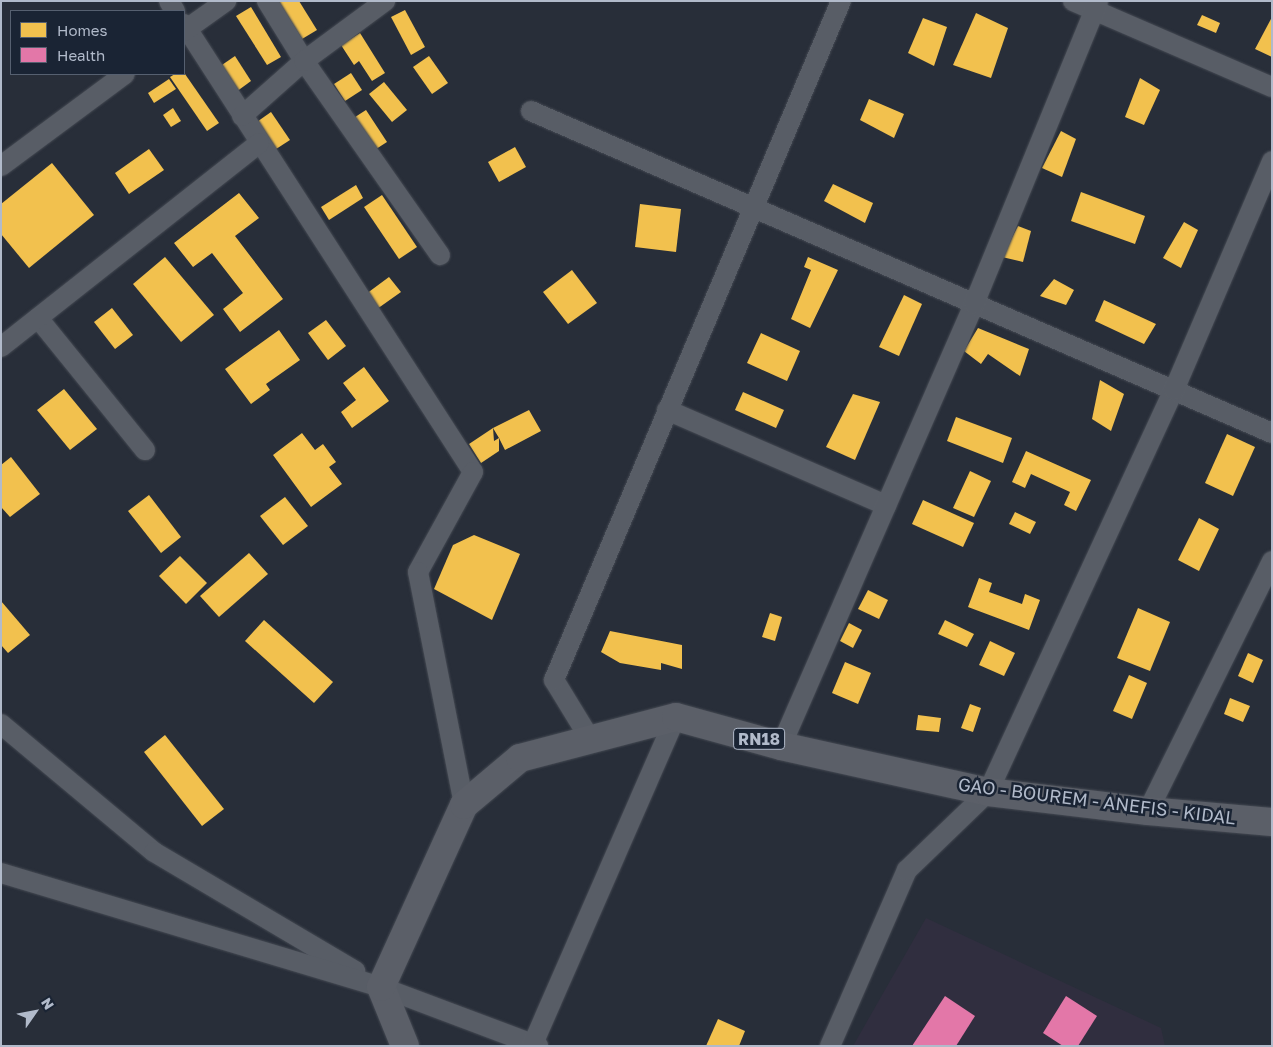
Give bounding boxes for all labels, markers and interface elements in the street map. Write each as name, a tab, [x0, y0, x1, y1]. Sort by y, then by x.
legend	[10, 10, 185, 75]
text: Homes	[57, 21, 107, 39]
text: Health	[57, 46, 105, 64]
road number: RN18	[733, 726, 785, 752]
street label: GAO - BOUREM - ANEFIS - KIDAL	[957, 773, 1237, 829]
north arrow	[10, 987, 60, 1037]
text: N	[38, 994, 58, 1013]

